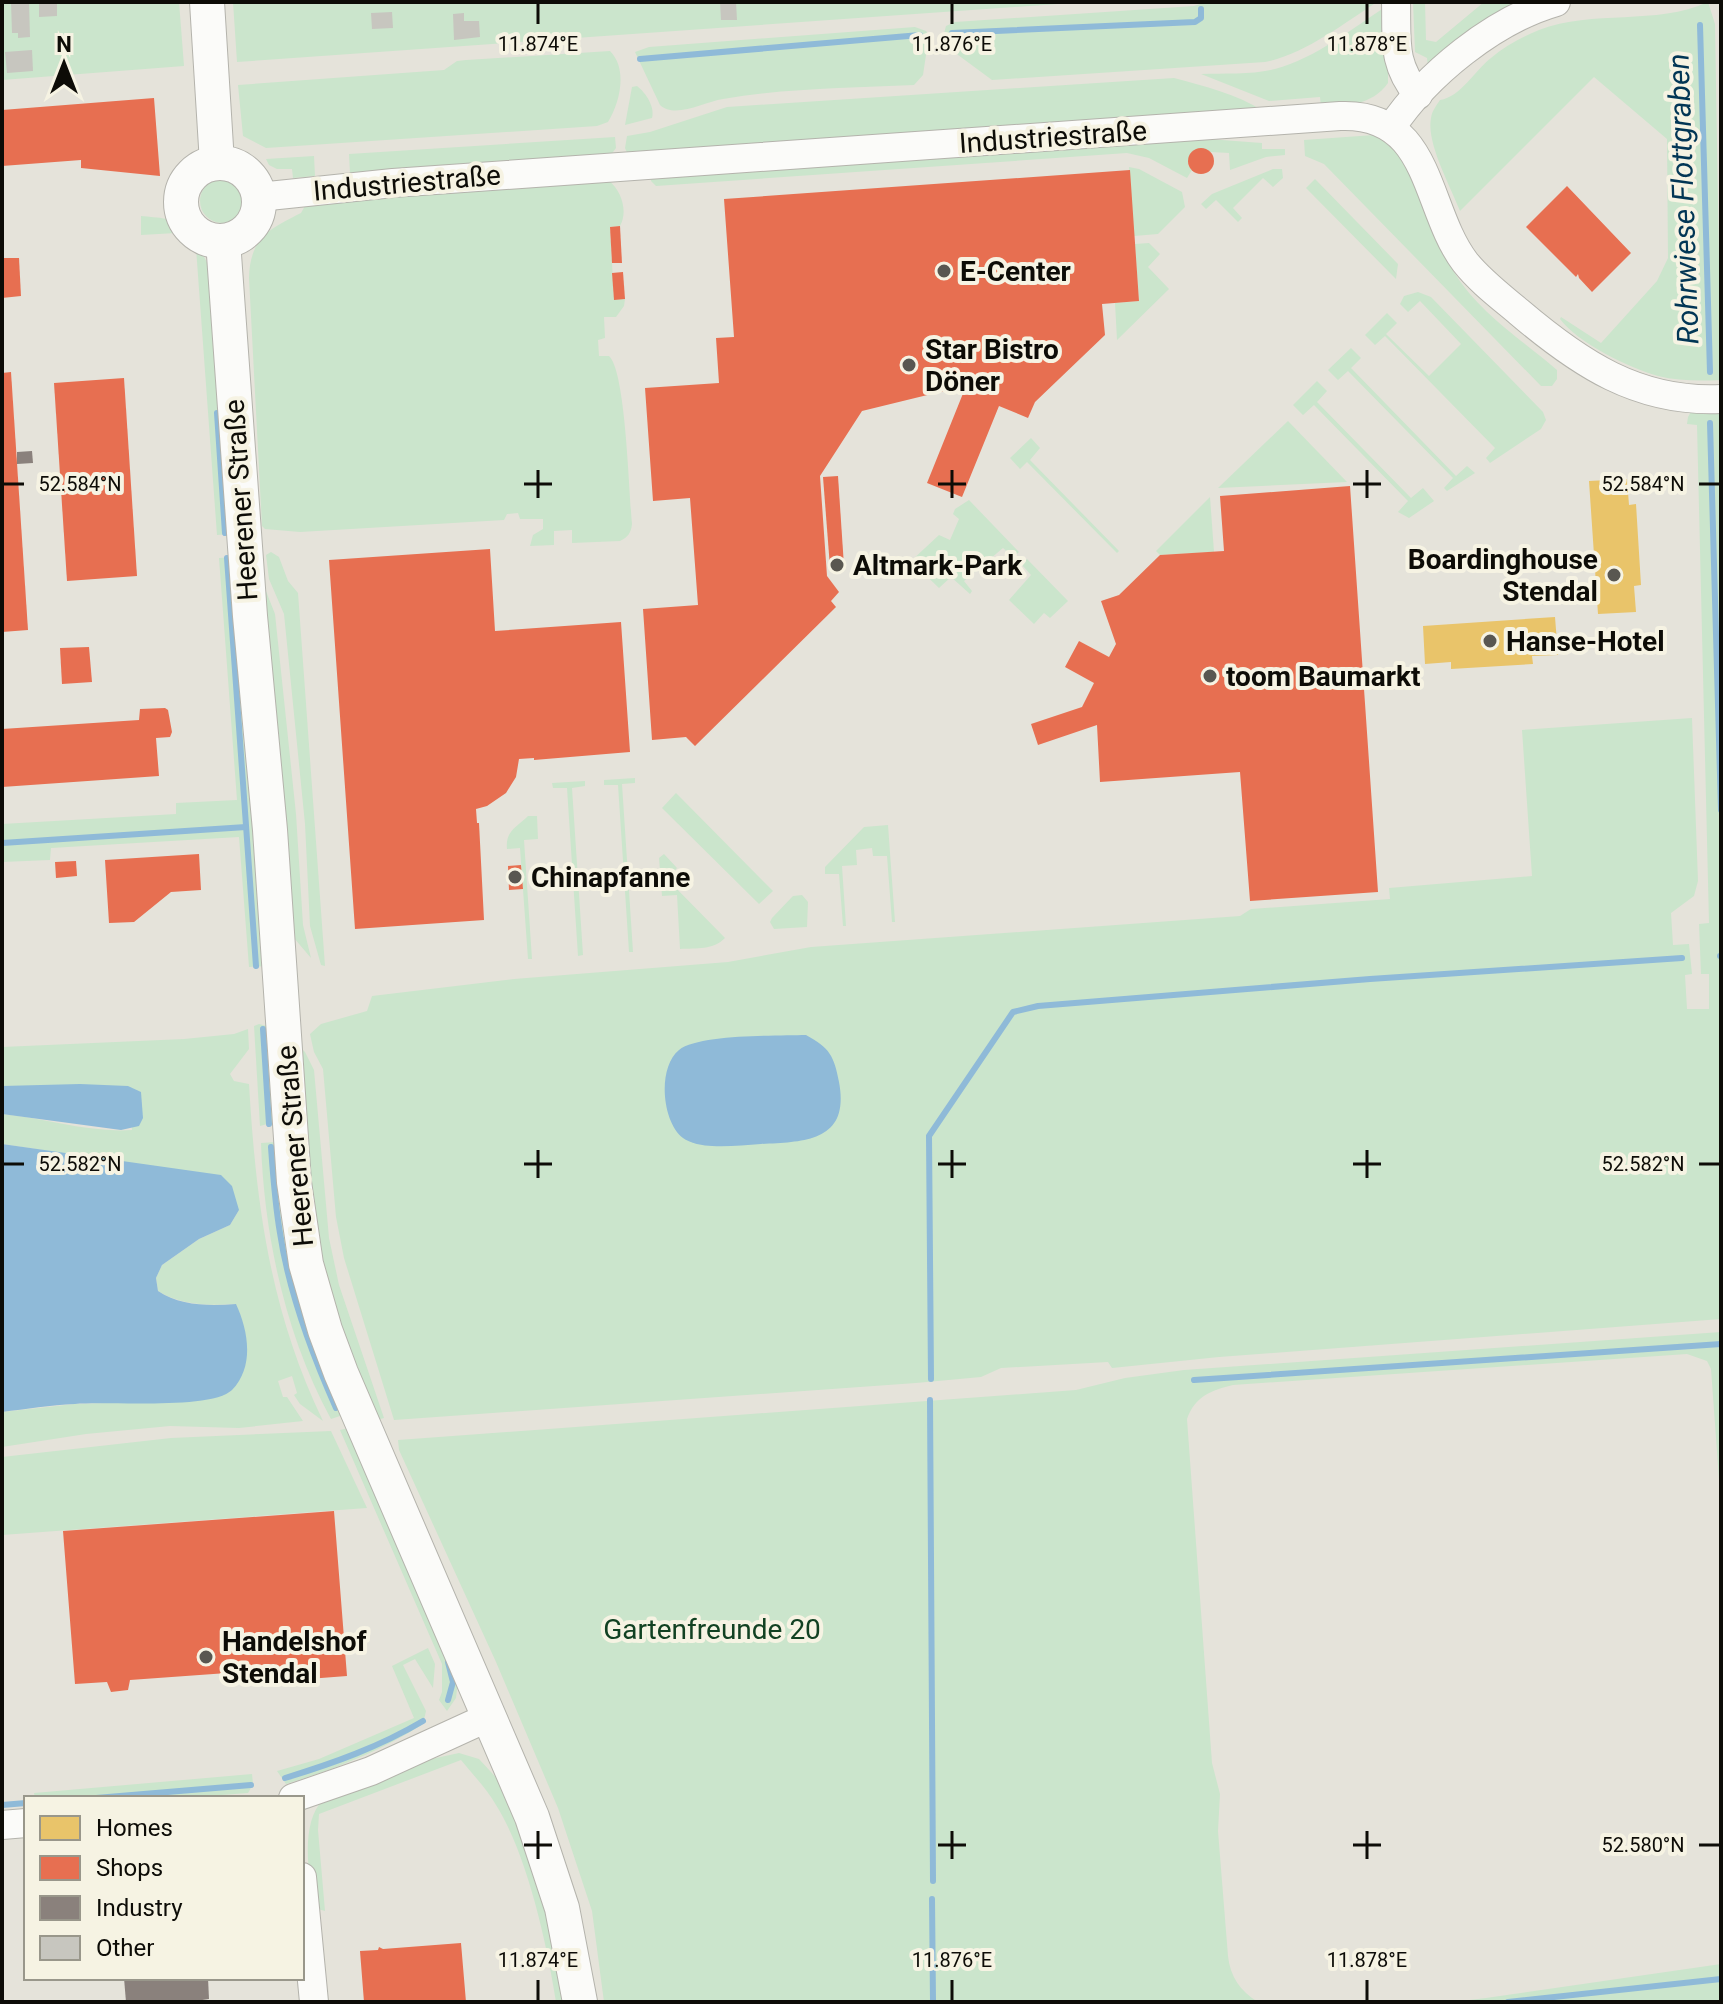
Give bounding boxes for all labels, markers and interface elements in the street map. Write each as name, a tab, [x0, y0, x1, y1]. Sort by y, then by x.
north arrow	[24, 24, 104, 104]
text: N	[56, 32, 72, 57]
text: 11.874°E	[498, 32, 578, 56]
text: 11.876°E	[912, 32, 992, 56]
text: 11.878°E	[1327, 32, 1407, 56]
water label: Rohrwiese Flottgraben	[1660, 53, 1706, 345]
street label: Industriestraße	[958, 114, 1148, 160]
street label: Industriestraße	[312, 158, 502, 208]
place label: E-Center	[960, 255, 1071, 288]
marker: E-Center	[935, 262, 953, 280]
place label: Star Bistro Döner	[925, 333, 1059, 398]
marker: Star Bistro Döner	[900, 356, 918, 374]
street label: Heerener Straße	[217, 398, 265, 602]
text: 52.584°N	[38, 472, 122, 496]
text: 52.584°N	[1601, 472, 1685, 496]
place label: Boardinghouse Stendal	[1408, 543, 1598, 608]
place label: Altmark-Park	[853, 549, 1023, 582]
marker: Altmark-Park	[828, 556, 846, 574]
marker: Boardinghouse Stendal	[1605, 566, 1623, 584]
place label: Hanse-Hotel	[1506, 625, 1665, 658]
marker: Hanse-Hotel	[1481, 632, 1499, 650]
place label: toom Baumarkt	[1226, 660, 1420, 693]
marker: toom Baumarkt	[1201, 667, 1219, 685]
place label: Chinapfanne	[531, 861, 690, 894]
marker: Chinapfanne	[506, 868, 524, 886]
street label: Heerener Straße	[270, 1044, 320, 1248]
text: 52.582°N	[38, 1152, 122, 1176]
text: 52.582°N	[1601, 1152, 1685, 1176]
park label: Gartenfreunde 20	[603, 1613, 821, 1646]
place label: Handelshof Stendal	[222, 1625, 368, 1690]
marker: Handelshof Stendal	[197, 1648, 215, 1666]
legend	[24, 1796, 304, 1980]
text: Homes	[96, 1814, 173, 1842]
text: 52.580°N	[1601, 1833, 1685, 1857]
text: Shops	[96, 1854, 163, 1882]
text: Industry	[96, 1894, 183, 1922]
text: Other	[96, 1934, 154, 1962]
text: 11.874°E	[498, 1948, 578, 1972]
text: 11.876°E	[912, 1948, 992, 1972]
text: 11.878°E	[1327, 1948, 1407, 1972]

